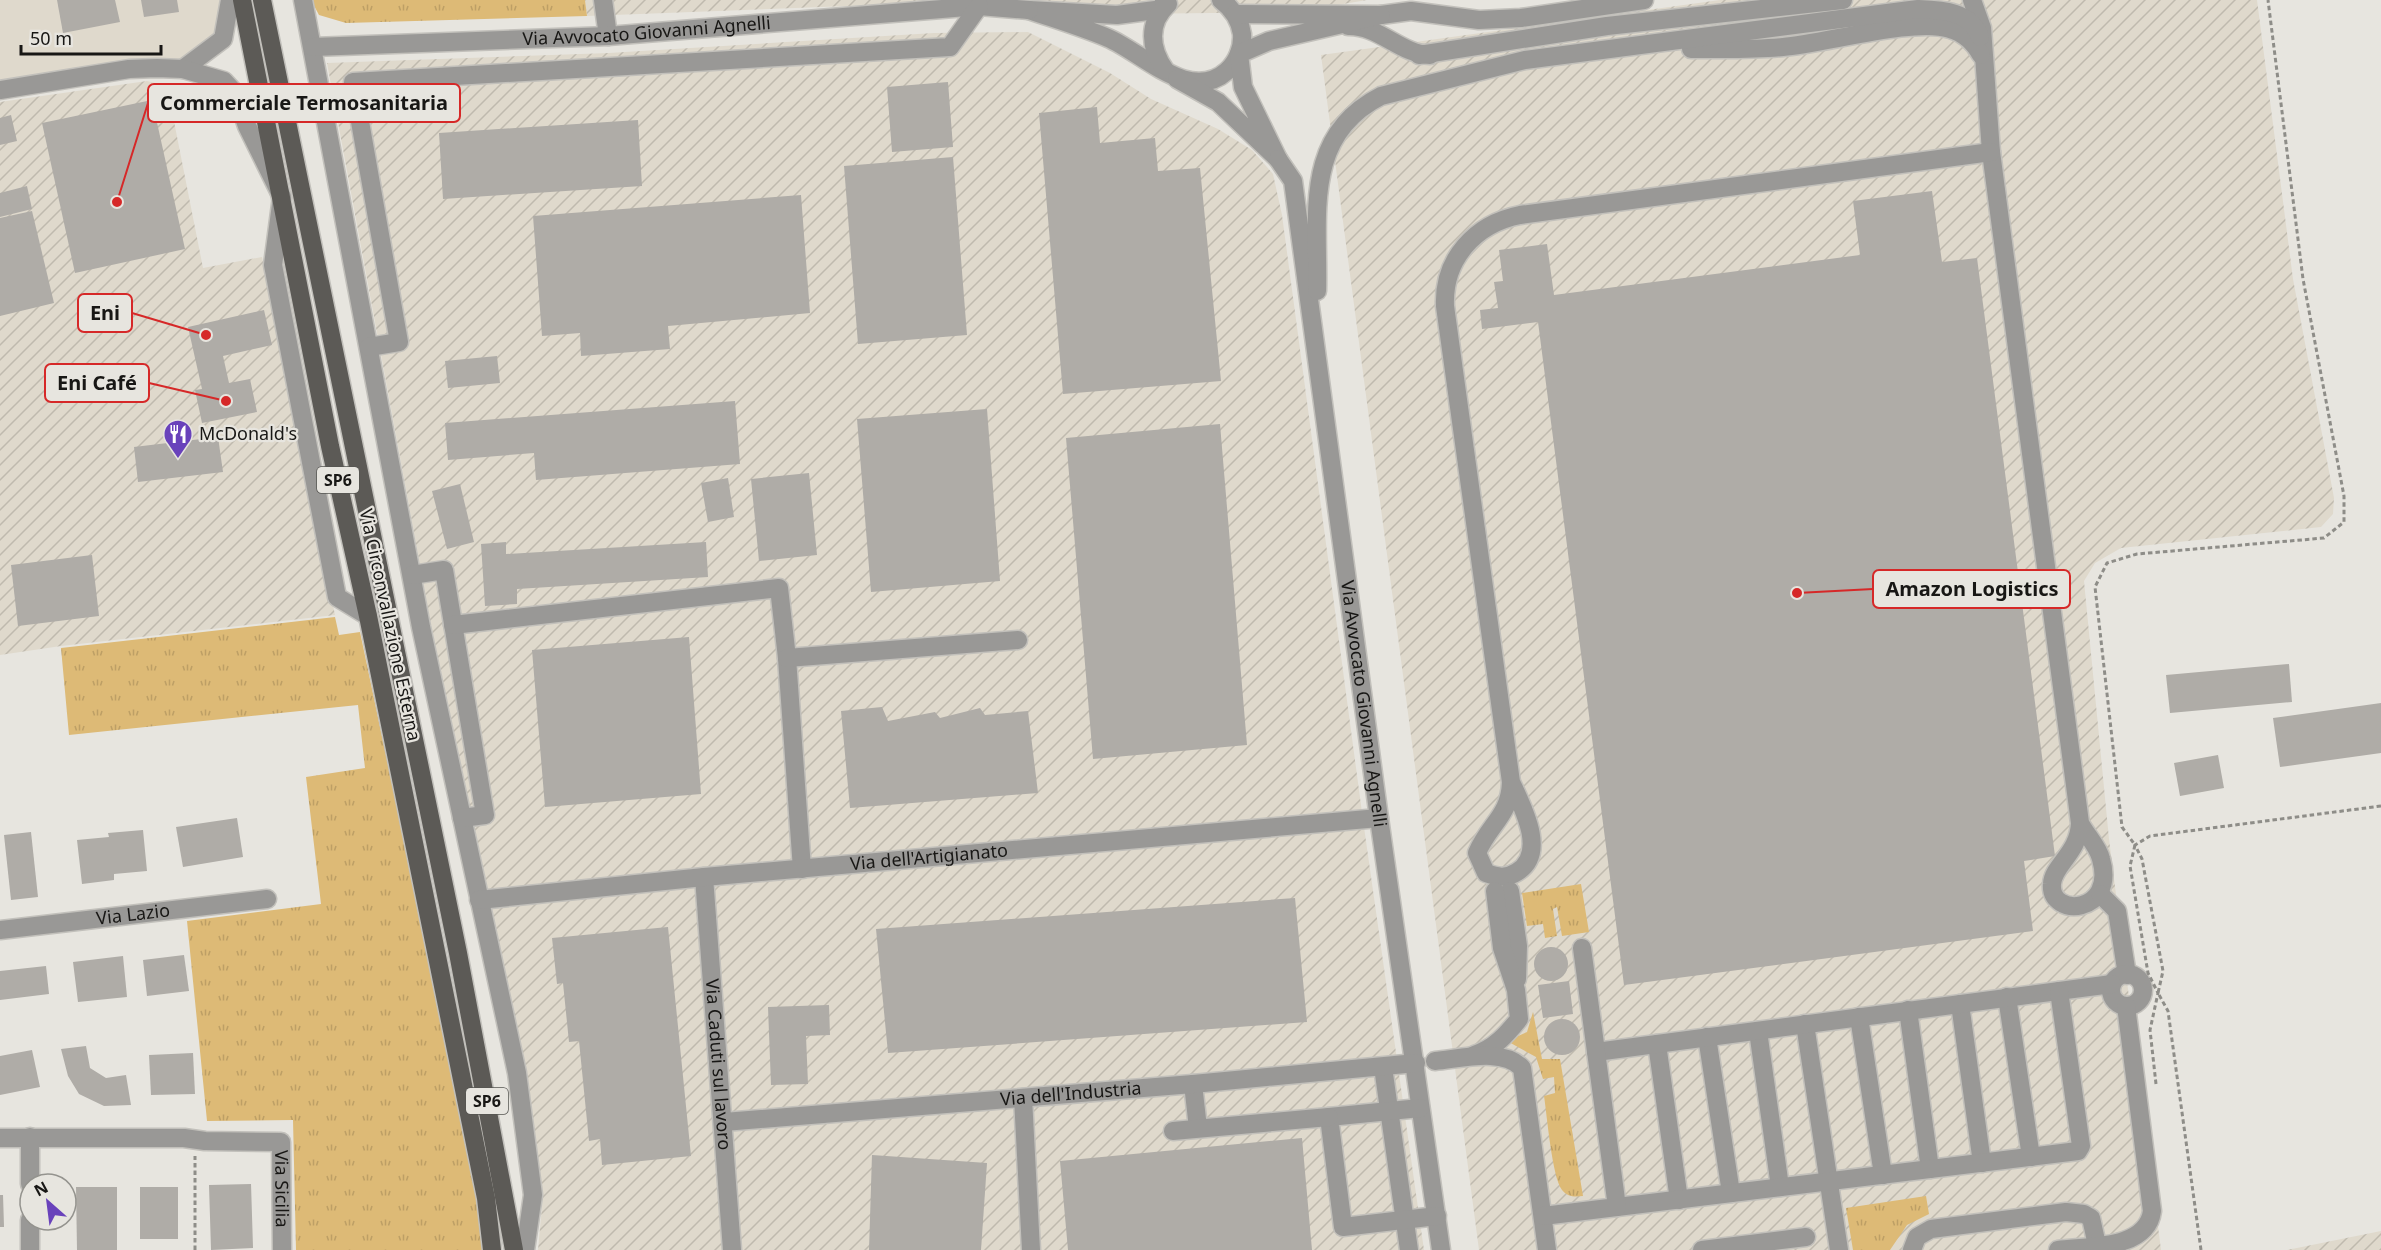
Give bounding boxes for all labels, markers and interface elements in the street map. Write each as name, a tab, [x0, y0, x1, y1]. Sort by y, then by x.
street label: Via Avvocato Giovanni Agnelli	[522, 10, 772, 50]
scale bar	[21, 18, 160, 56]
text: 50 m	[30, 26, 72, 50]
callout: Commerciale Termosanitaria	[148, 84, 460, 122]
text: Commerciale Termosanitaria	[160, 89, 448, 116]
callout: Eni	[78, 294, 132, 332]
text: Eni	[90, 299, 120, 326]
callout: Eni Café	[45, 364, 149, 402]
text: Eni Café	[57, 369, 137, 396]
restaurant icon: McDonald's	[162, 418, 194, 460]
place label: McDonald's	[199, 421, 297, 445]
road number: SP6	[317, 467, 359, 493]
street label: Via Circonvallazione Esterna	[355, 507, 427, 743]
callout: Amazon Logistics	[1873, 570, 2070, 608]
text: Amazon Logistics	[1885, 575, 2059, 602]
street label: Via Avvocato Giovanni Agnelli	[1336, 579, 1393, 828]
street label: Via dell'Artigianato	[849, 837, 1009, 875]
street label: Via Lazio	[95, 897, 171, 930]
street label: Via Caduti sul lavoro	[701, 978, 737, 1151]
street label: Via dell'Industria	[999, 1075, 1142, 1111]
road number: SP6	[466, 1088, 508, 1114]
street label: Via Sicilia	[270, 1150, 295, 1228]
north arrow	[18, 1172, 78, 1232]
text: N	[30, 1176, 52, 1202]

